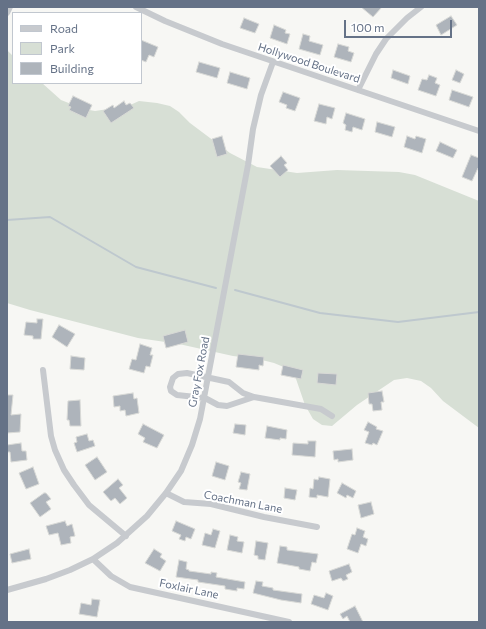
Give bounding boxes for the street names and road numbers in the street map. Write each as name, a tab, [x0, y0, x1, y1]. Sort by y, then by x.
street label: Hollywood Boulevard	[256, 40, 362, 86]
street label: Gray Fox Road	[186, 335, 212, 409]
street label: Coachman Lane	[203, 488, 283, 516]
street label: Foxlair Lane	[158, 576, 220, 602]

